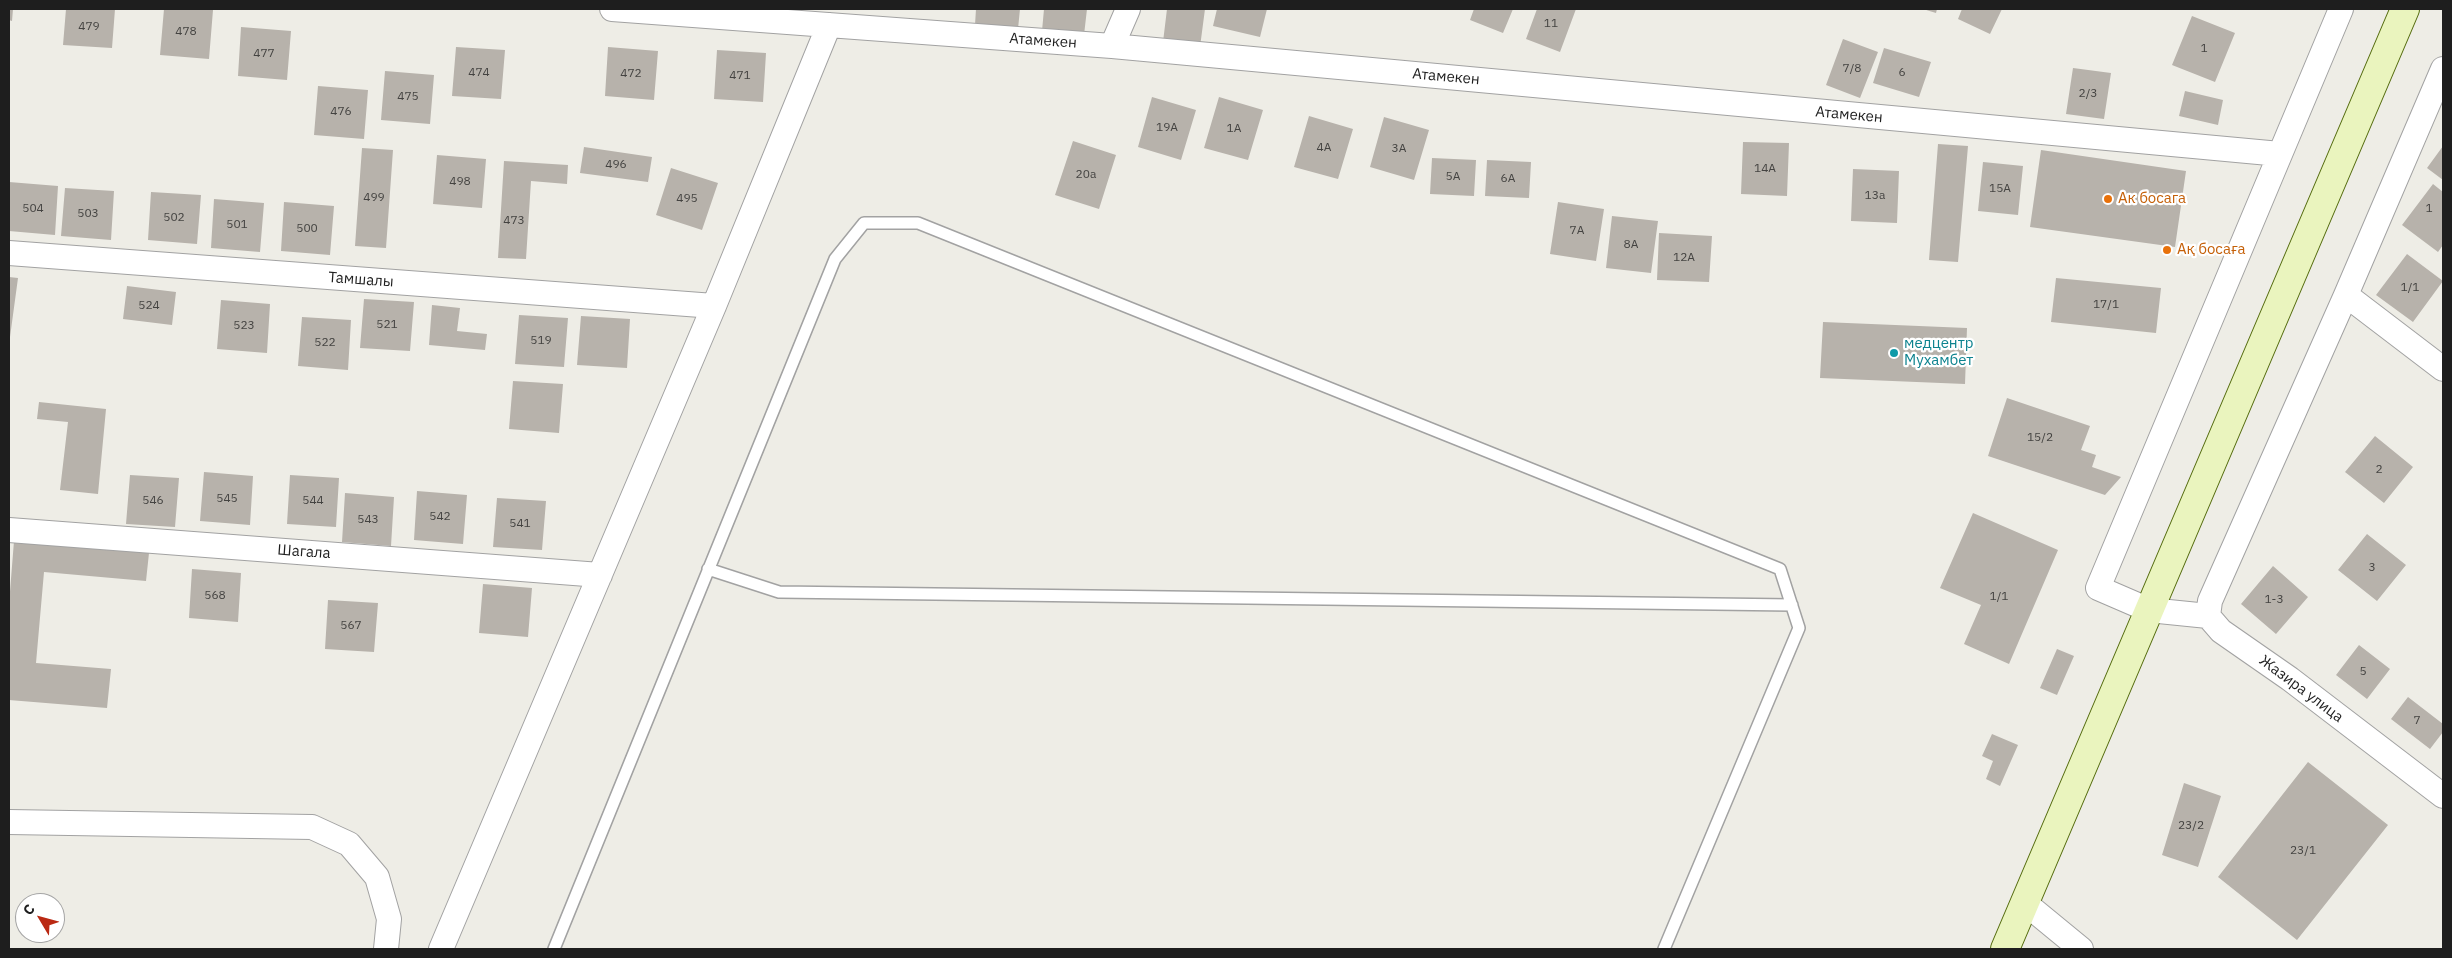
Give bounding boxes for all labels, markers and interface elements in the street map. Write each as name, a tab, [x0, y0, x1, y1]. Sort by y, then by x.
house number: 11	[1544, 17, 1558, 31]
house number: 479	[78, 20, 100, 34]
house number: 478	[175, 25, 197, 39]
street label: Атамекен	[1009, 30, 1077, 52]
house number: 1	[2200, 42, 2208, 56]
house number: 477	[253, 47, 275, 61]
house number: 7/8	[1843, 62, 1861, 76]
street label: Атамекен	[1412, 65, 1480, 89]
house number: 474	[468, 66, 490, 80]
house number: 6	[1898, 66, 1906, 80]
house number: 472	[620, 67, 642, 81]
house number: 471	[729, 69, 751, 83]
house number: 2/3	[2079, 87, 2097, 101]
house number: 475	[397, 90, 419, 104]
street label: Атамекен	[1815, 103, 1883, 127]
house number: 476	[330, 105, 352, 119]
house number: 19А	[1156, 121, 1178, 135]
house number: 1А	[1227, 122, 1241, 136]
house number: 4А	[1317, 141, 1331, 155]
house number: 3А	[1392, 142, 1406, 156]
house number: 496	[605, 158, 627, 172]
house number: 14А	[1754, 162, 1776, 176]
house number: 20а	[1076, 168, 1096, 182]
house number: 5А	[1446, 170, 1460, 184]
house number: 6А	[1501, 172, 1515, 186]
house number: 498	[449, 175, 471, 189]
house number: 15А	[1989, 182, 2011, 196]
house number: 13а	[1865, 189, 1885, 203]
place label: Ак босага	[2118, 190, 2186, 208]
house number: 499	[363, 191, 385, 205]
house number: 495	[676, 192, 698, 206]
marker: Ак босага	[2102, 193, 2114, 205]
house number: 504	[22, 202, 44, 216]
house number: 1	[2425, 202, 2433, 216]
house number: 503	[77, 207, 99, 221]
house number: 502	[163, 211, 185, 225]
house number: 473	[503, 214, 525, 228]
house number: 501	[226, 218, 248, 232]
house number: 500	[296, 222, 318, 236]
house number: 7А	[1570, 224, 1584, 238]
house number: 8А	[1624, 238, 1638, 252]
place label: Ақ босаға	[2177, 241, 2246, 259]
marker: Ақ босаға	[2161, 244, 2173, 256]
house number: 12А	[1673, 251, 1695, 265]
street label: Тамшалы	[328, 269, 394, 291]
house number: 1/1	[2401, 281, 2419, 295]
house number: 17/1	[2093, 298, 2119, 312]
house number: 524	[138, 299, 160, 313]
house number: 521	[376, 318, 398, 332]
house number: 523	[233, 319, 255, 333]
house number: 519	[530, 334, 552, 348]
place label: медцентр Мухамбет	[1904, 335, 1973, 370]
house number: 522	[314, 336, 336, 350]
marker: медцентр Мухамбет	[1888, 347, 1900, 359]
house number: 15/2	[2027, 431, 2053, 445]
house number: 2	[2375, 463, 2383, 477]
house number: 545	[216, 492, 238, 506]
house number: 546	[142, 494, 164, 508]
house number: 544	[302, 494, 324, 508]
house number: 542	[429, 510, 451, 524]
house number: 543	[357, 513, 379, 527]
house number: 541	[509, 517, 531, 531]
street label: Шагала	[277, 541, 331, 563]
house number: 3	[2368, 561, 2376, 575]
house number: 568	[204, 589, 226, 603]
house number: 1/1	[1990, 590, 2008, 604]
house number: 1-3	[2264, 593, 2284, 607]
house number: 567	[340, 619, 362, 633]
street label: Жазира улица	[2255, 651, 2347, 727]
house number: 5	[2359, 665, 2367, 679]
house number: 7	[2413, 714, 2421, 728]
house number: 23/2	[2178, 819, 2204, 833]
house number: 23/1	[2290, 844, 2316, 858]
north arrow	[15, 893, 65, 943]
text: С	[19, 901, 39, 919]

